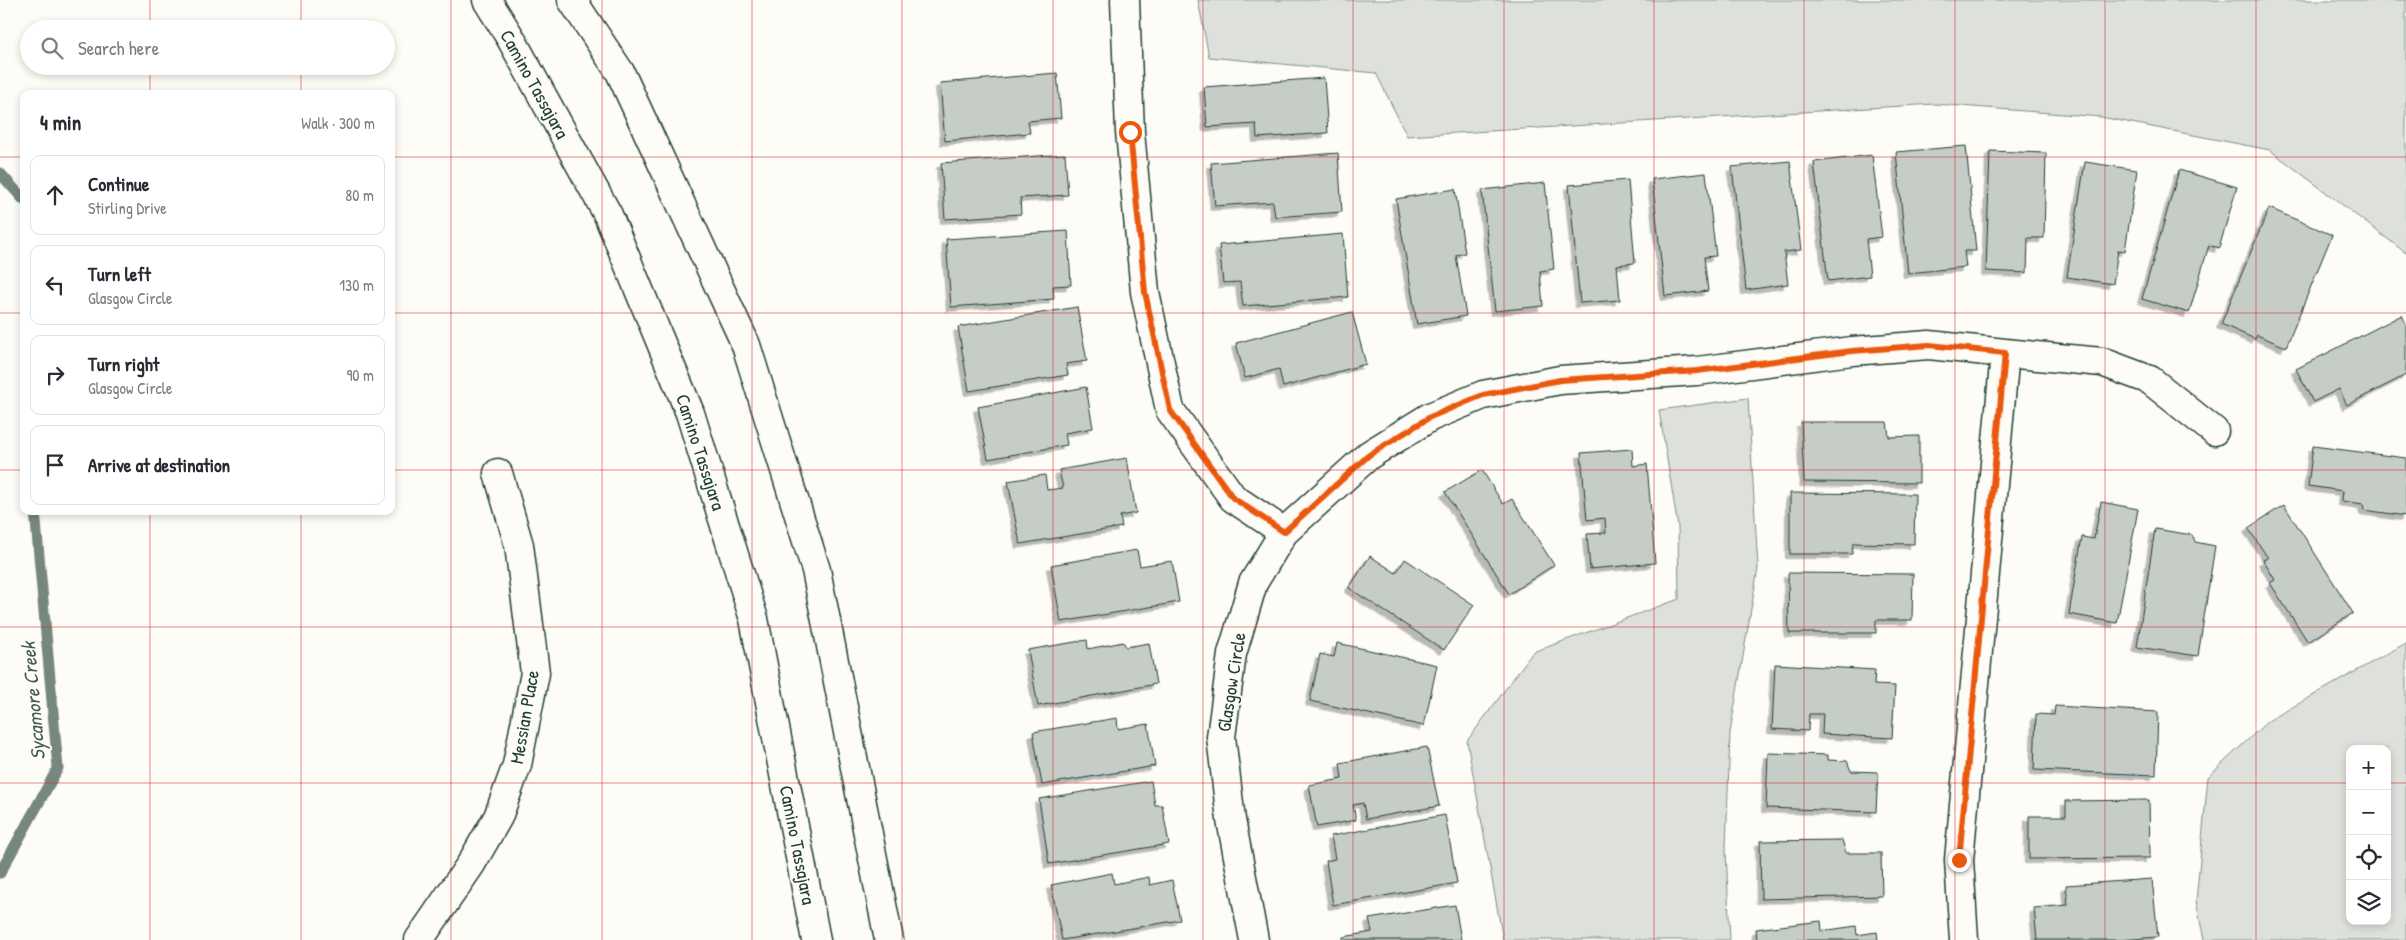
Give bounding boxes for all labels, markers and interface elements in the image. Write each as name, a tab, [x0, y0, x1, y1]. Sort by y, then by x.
search box	[20, 20, 395, 75]
street label: Camino Tassajara	[494, 25, 576, 144]
icon: search	[38, 34, 66, 62]
text: Search here	[78, 35, 159, 61]
text: 4 min	[40, 108, 81, 137]
text: Walk · 300 m	[301, 112, 375, 134]
route start	[1119, 121, 1142, 144]
text: Continue	[88, 171, 149, 197]
icon: ahead	[41, 181, 69, 209]
text: 80 m	[345, 184, 374, 206]
text: Stirling Drive	[88, 197, 167, 219]
text: Turn left	[88, 261, 151, 287]
icon: left	[41, 271, 69, 299]
text: 130 m	[339, 274, 374, 296]
text: Glasgow Circle	[88, 287, 172, 309]
text: Turn right	[88, 351, 159, 377]
icon: right	[41, 361, 69, 389]
text: 90 m	[346, 364, 374, 386]
text: Glasgow Circle	[88, 377, 172, 399]
street label: Camino Tassajara	[670, 391, 732, 514]
icon: arrive	[41, 451, 69, 479]
text: Arrive at destination	[88, 452, 230, 478]
street label: Glasgow Circle	[1210, 630, 1252, 734]
water label: Sycamore Creek	[14, 639, 52, 761]
street label: Messian Place	[503, 668, 545, 766]
map controls	[2346, 745, 2391, 925]
button: +	[2346, 745, 2391, 790]
street label: Camino Tassajara	[774, 783, 822, 907]
button: −	[2346, 790, 2391, 835]
button: locate	[2346, 835, 2391, 880]
route end	[1948, 849, 1971, 872]
button: layers	[2346, 880, 2391, 925]

